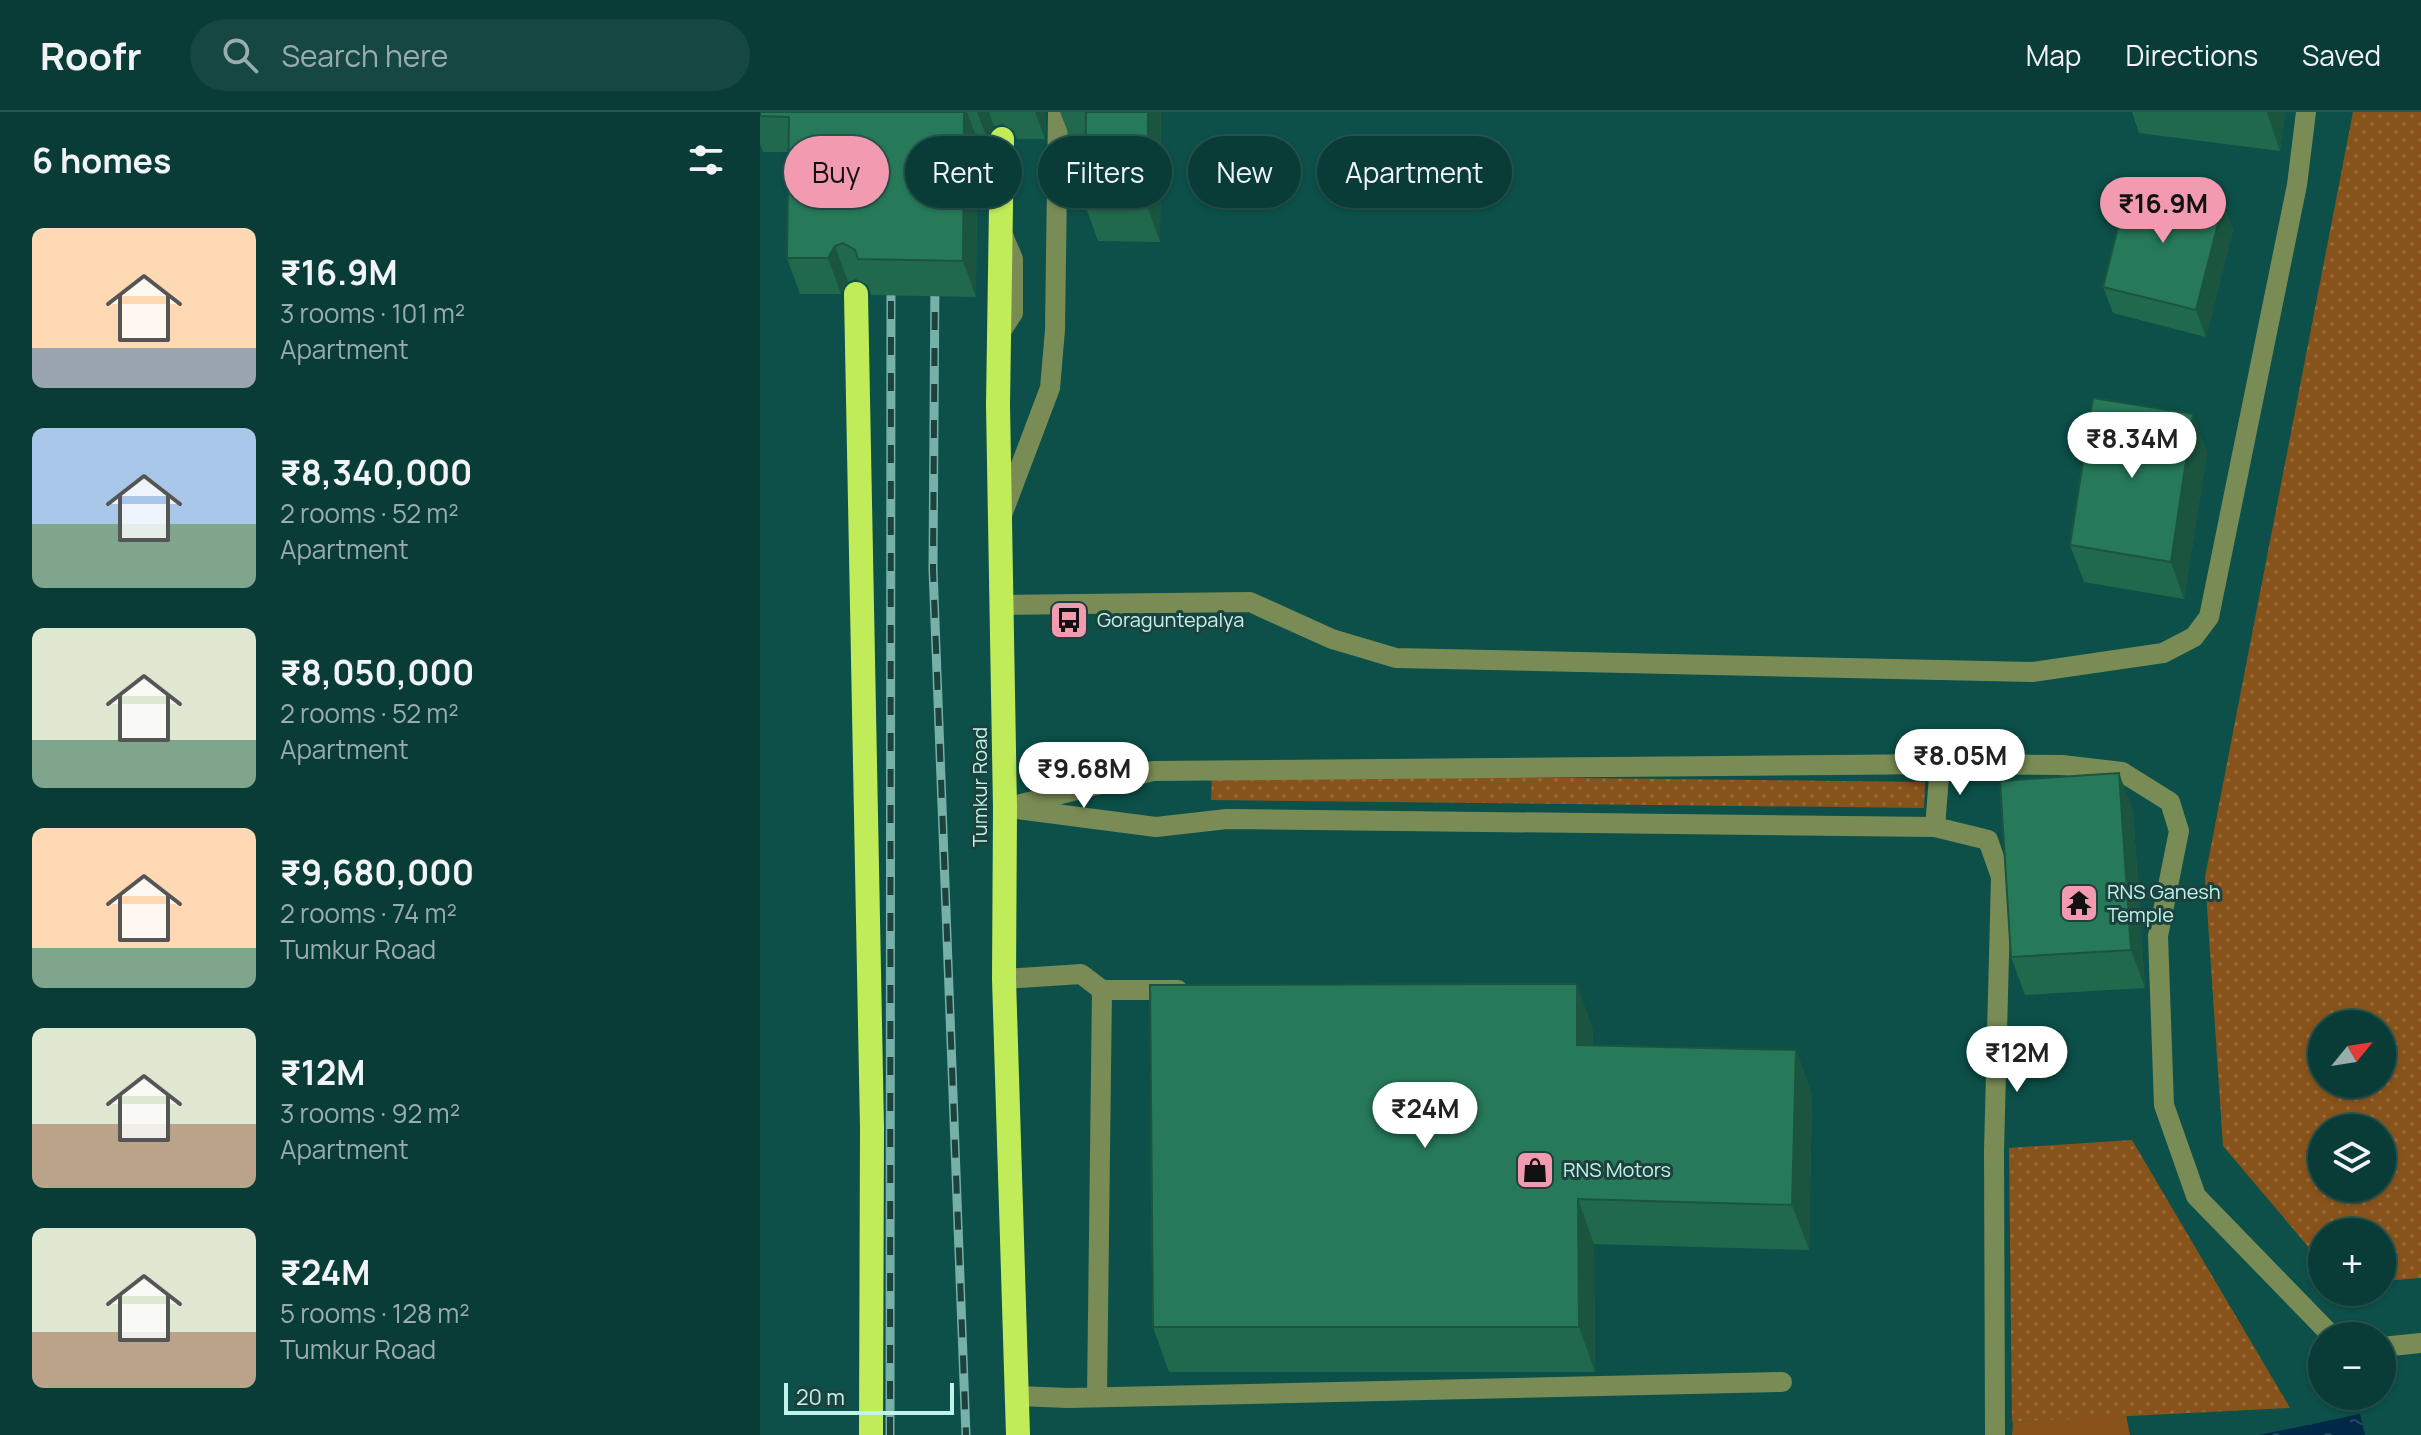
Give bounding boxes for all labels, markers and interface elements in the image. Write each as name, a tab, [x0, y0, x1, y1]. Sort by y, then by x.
search box	[190, 19, 750, 91]
text: Roofr	[40, 29, 142, 81]
icon: search	[218, 33, 262, 77]
text: Search here	[282, 35, 448, 76]
text: Map	[2026, 36, 2081, 74]
text: Directions	[2125, 36, 2258, 74]
text: Saved	[2302, 36, 2381, 74]
chip: Buy	[784, 136, 889, 208]
chip: Rent	[905, 136, 1022, 208]
chip: Filters	[1038, 136, 1172, 208]
chip: New	[1188, 136, 1301, 208]
chip: Apartment	[1317, 136, 1512, 208]
text: 6 homes	[32, 137, 171, 183]
icon: filters	[684, 138, 728, 182]
pin: ₹16.9M	[2098, 177, 2228, 245]
text: ₹16.9M	[2118, 185, 2208, 221]
text: ₹16.9M	[280, 249, 398, 295]
icon: home	[96, 260, 192, 356]
text: 3 rooms · 101 m²	[280, 295, 465, 331]
text: Apartment	[280, 331, 409, 367]
pin: ₹8.34M	[2067, 412, 2197, 480]
text: ₹8.34M	[2085, 420, 2179, 456]
text: ₹8,340,000	[280, 449, 472, 495]
icon: home	[96, 460, 192, 556]
text: 2 rooms · 52 m²	[280, 495, 459, 531]
text: Apartment	[280, 531, 409, 567]
bus stop icon: Goraguntepalya	[1048, 599, 1090, 641]
place label: Goraguntepalya	[1097, 606, 1244, 633]
text: ₹8,050,000	[280, 649, 474, 695]
icon: home	[96, 660, 192, 756]
text: 2 rooms · 52 m²	[280, 695, 459, 731]
street label: Tumkur Road	[966, 727, 993, 847]
pin: ₹8.05M	[1895, 729, 2025, 797]
text: Apartment	[280, 731, 409, 767]
text: ₹8.05M	[1913, 737, 2007, 773]
pin: ₹9.68M	[1019, 742, 1149, 810]
text: ₹9.68M	[1037, 750, 1131, 786]
text: ₹9,680,000	[280, 849, 474, 895]
icon: home	[96, 860, 192, 956]
place label: RNS Ganesh Temple	[2107, 878, 2221, 928]
temple icon: RNS Ganesh Temple	[2058, 882, 2100, 924]
text: 2 rooms · 74 m²	[280, 895, 457, 931]
text: Tumkur Road	[280, 931, 436, 967]
north arrow	[2308, 1010, 2396, 1098]
map controls	[2308, 1010, 2396, 1410]
pin: ₹12M	[1970, 1026, 2064, 1094]
text: ₹12M	[1984, 1034, 2050, 1070]
text: ₹12M	[280, 1049, 365, 1095]
icon: home	[96, 1060, 192, 1156]
pin: ₹24M	[1378, 1082, 1472, 1150]
text: ₹24M	[1390, 1090, 1460, 1126]
text: 3 rooms · 92 m²	[280, 1095, 460, 1131]
button: layers	[2308, 1114, 2396, 1202]
text: Apartment	[280, 1131, 409, 1167]
shop icon: RNS Motors	[1514, 1149, 1556, 1191]
place label: RNS Motors	[1563, 1156, 1671, 1183]
button: +	[2308, 1218, 2396, 1306]
text: ₹24M	[280, 1249, 370, 1295]
icon: home	[96, 1260, 192, 1356]
text: 5 rooms · 128 m²	[280, 1295, 470, 1331]
button: −	[2308, 1322, 2396, 1410]
text: Tumkur Road	[280, 1331, 436, 1367]
scale bar	[784, 1379, 954, 1415]
text: 20 m	[796, 1382, 845, 1412]

